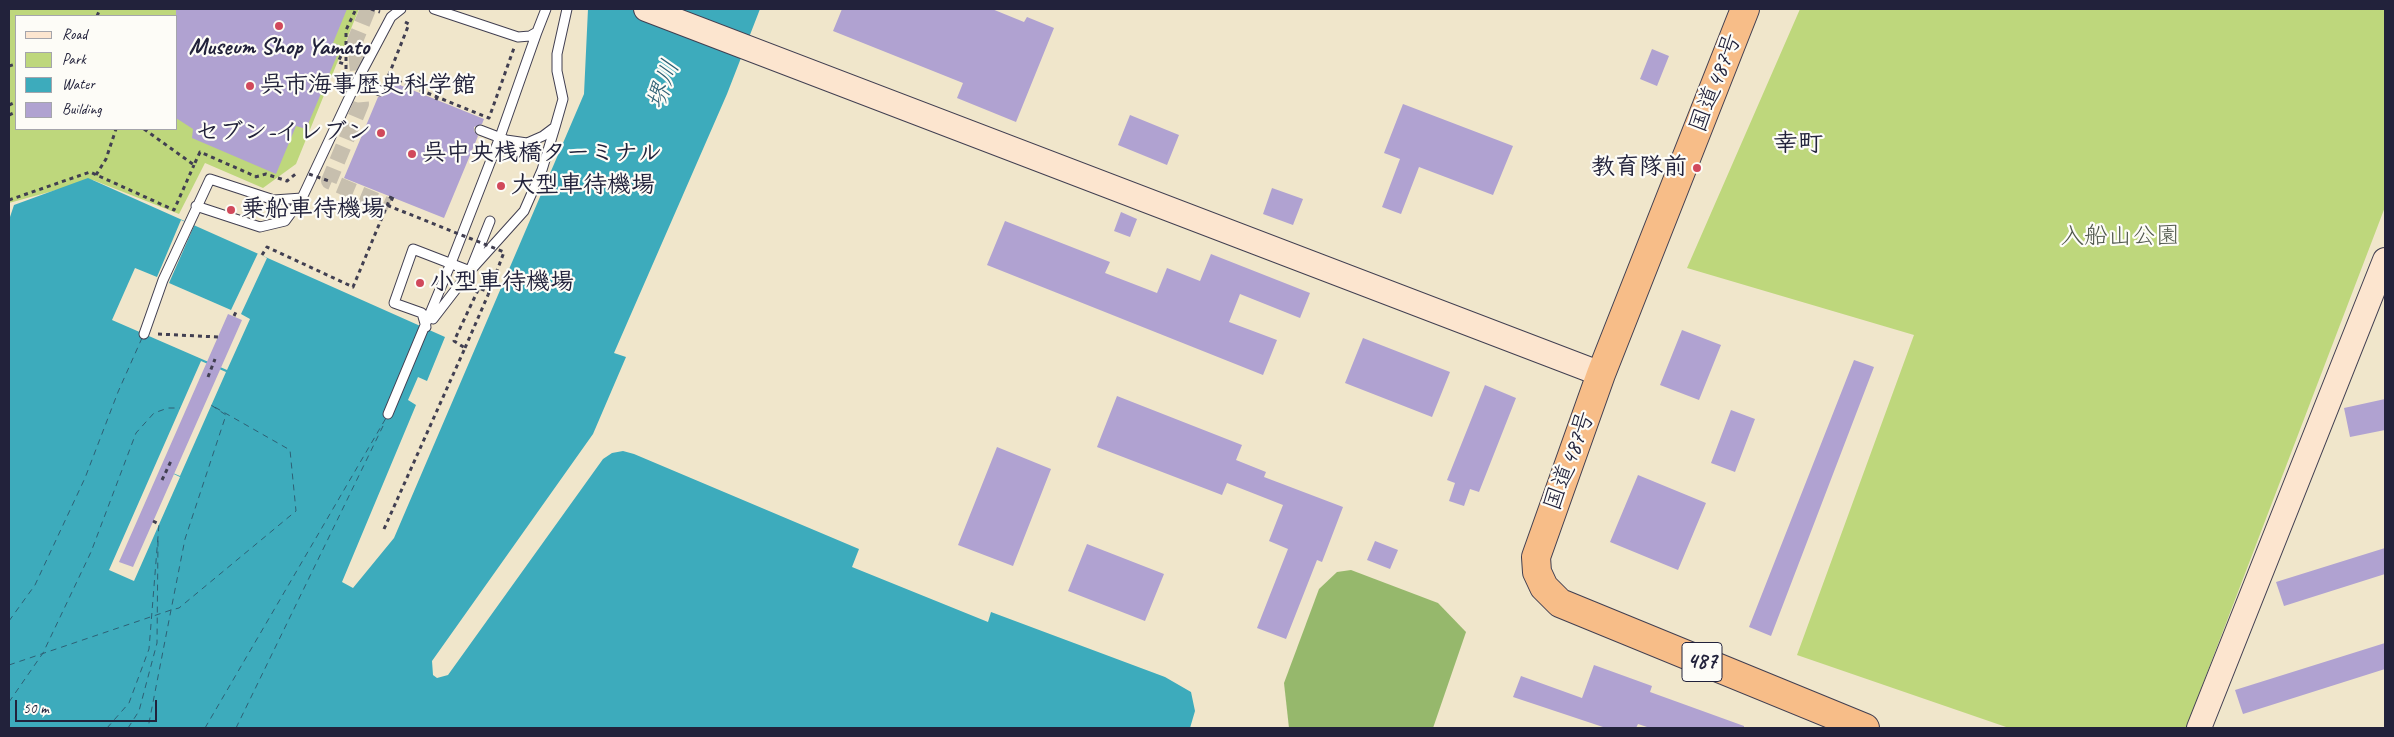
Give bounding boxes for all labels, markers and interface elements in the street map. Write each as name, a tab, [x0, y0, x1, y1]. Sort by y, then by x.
legend	[15, 15, 178, 130]
marker: Museum Shop Yamato	[273, 20, 285, 32]
text: Road	[62, 25, 87, 44]
street label: 国道487号	[1684, 29, 1748, 137]
place label: Museum Shop Yamato	[189, 34, 369, 62]
text: Park	[62, 50, 86, 69]
water label: 堺川	[641, 56, 687, 114]
place label: 呉市海事歴史科学館	[260, 72, 476, 100]
text: Water	[62, 75, 95, 94]
marker: 呉市海事歴史科学館	[244, 80, 256, 92]
text: Building	[62, 100, 101, 119]
place label: セブン-イレブン	[195, 119, 371, 147]
marker: セブン-イレブン	[375, 127, 387, 139]
district label: 幸町	[1773, 129, 1823, 159]
place label: 呉中央桟橋ターミナル	[422, 140, 662, 168]
marker: 呉中央桟橋ターミナル	[406, 148, 418, 160]
place label: 教育隊前	[1591, 154, 1687, 182]
marker: 教育隊前	[1691, 162, 1703, 174]
place label: 大型車待機場	[511, 172, 655, 200]
marker: 大型車待機場	[495, 180, 507, 192]
place label: 乗船車待機場	[241, 196, 385, 224]
marker: 乗船車待機場	[225, 204, 237, 216]
park label: 入船山公園	[2060, 223, 2180, 251]
place label: 小型車待機場	[430, 269, 574, 297]
marker: 小型車待機場	[414, 277, 426, 289]
street label: 国道487号	[1539, 407, 1601, 515]
road number: 487	[1682, 642, 1722, 682]
scale bar	[18, 690, 160, 722]
text: 50 m	[23, 699, 49, 718]

